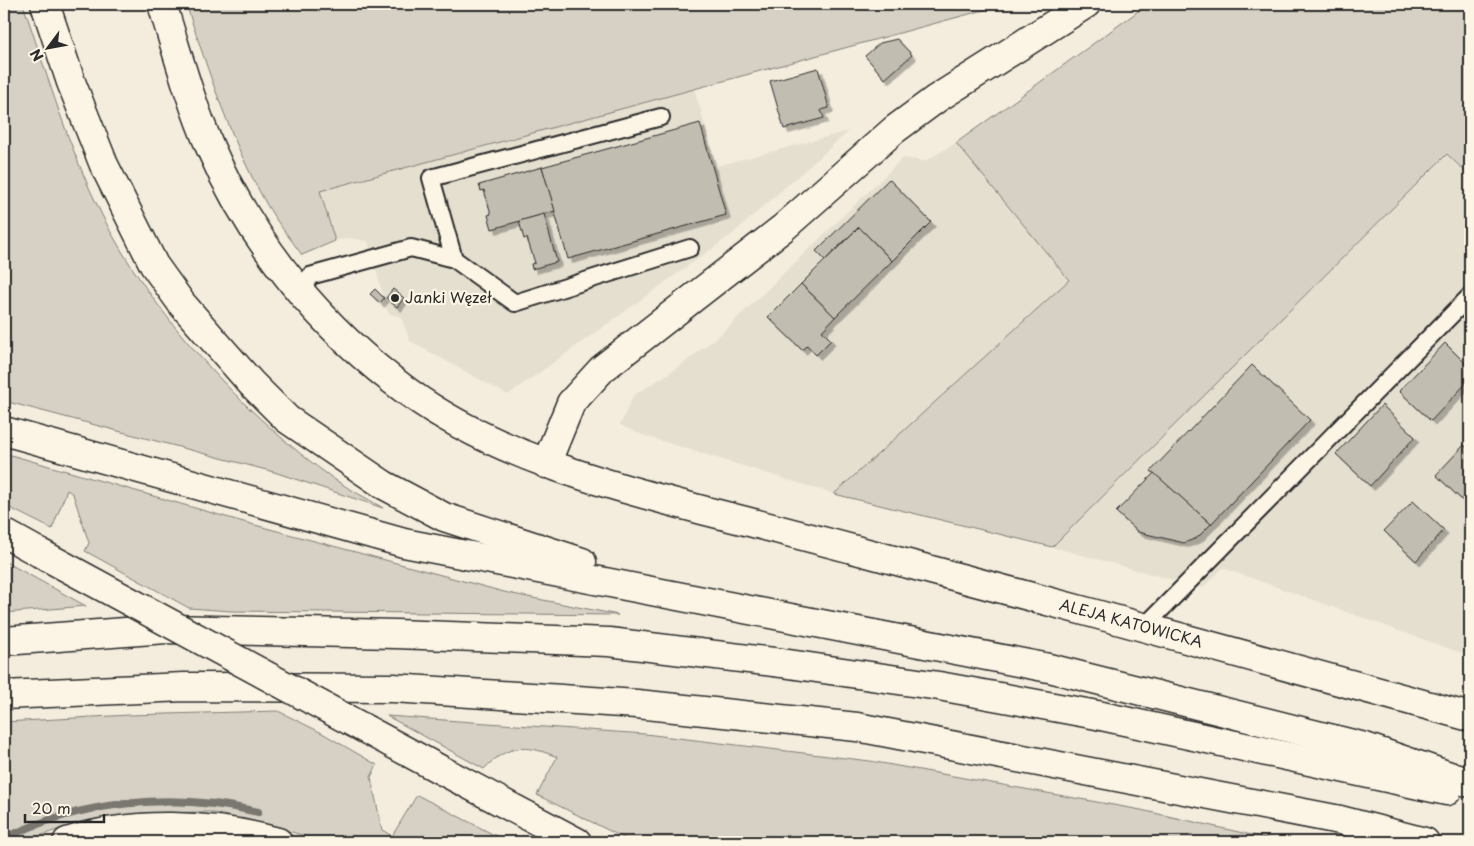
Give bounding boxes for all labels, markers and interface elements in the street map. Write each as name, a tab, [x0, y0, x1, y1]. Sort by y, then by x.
north arrow	[22, 22, 72, 72]
text: N	[25, 45, 48, 65]
place label: Janki Węzeł	[405, 285, 492, 308]
marker: Janki Węzeł	[389, 292, 401, 304]
street label: ALEJA KATOWICKA	[1057, 592, 1206, 653]
scale bar	[25, 791, 104, 823]
text: 20 m	[32, 796, 71, 819]

